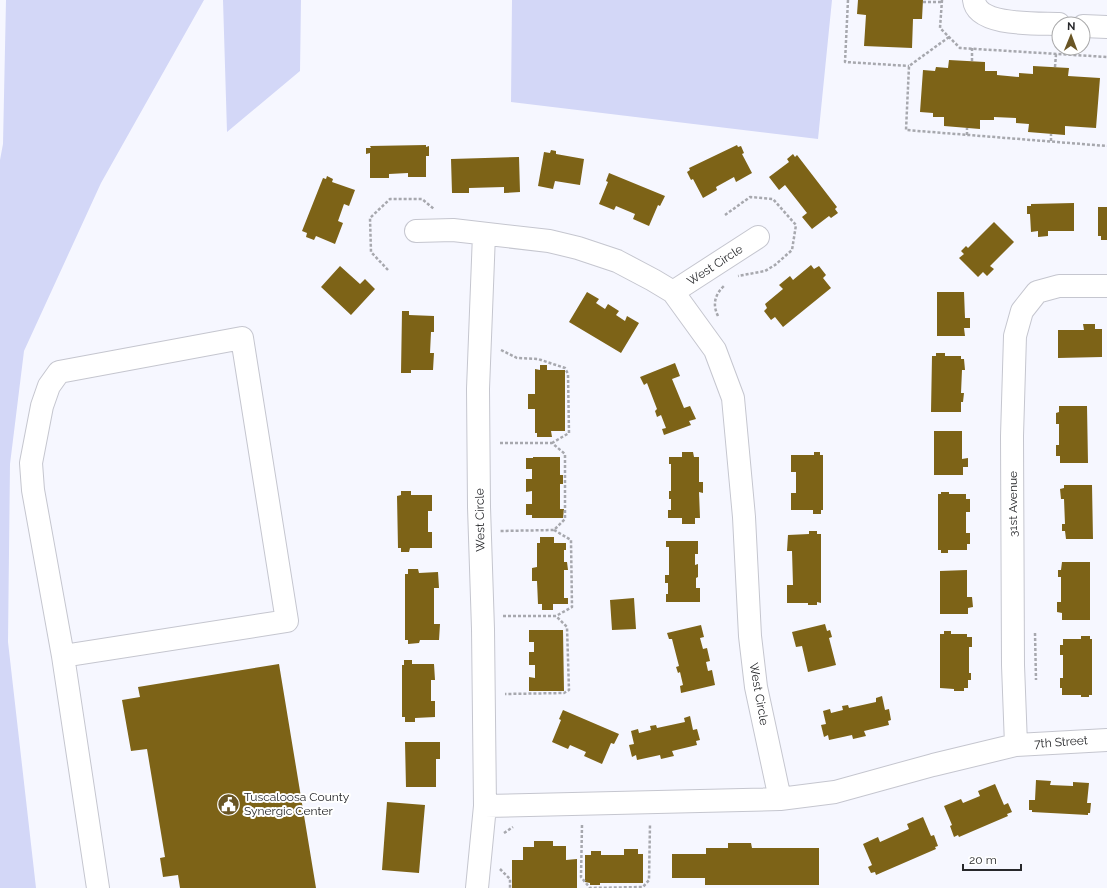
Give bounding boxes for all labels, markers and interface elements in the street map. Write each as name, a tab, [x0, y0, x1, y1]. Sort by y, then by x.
north arrow	[1051, 16, 1091, 56]
text: N	[1067, 20, 1075, 33]
street label: West Circle	[685, 242, 745, 288]
street label: 31st Avenue	[1006, 471, 1020, 537]
street label: West Circle	[472, 488, 488, 552]
street label: West Circle	[747, 662, 771, 726]
street label: 7th Street	[1034, 733, 1088, 751]
place label: Tuscaloosa County Synergic Center	[244, 790, 350, 818]
public building icon: Tuscaloosa County Synergic Center	[216, 791, 242, 817]
scale bar	[963, 846, 1021, 872]
text: 20 m	[969, 853, 997, 867]

